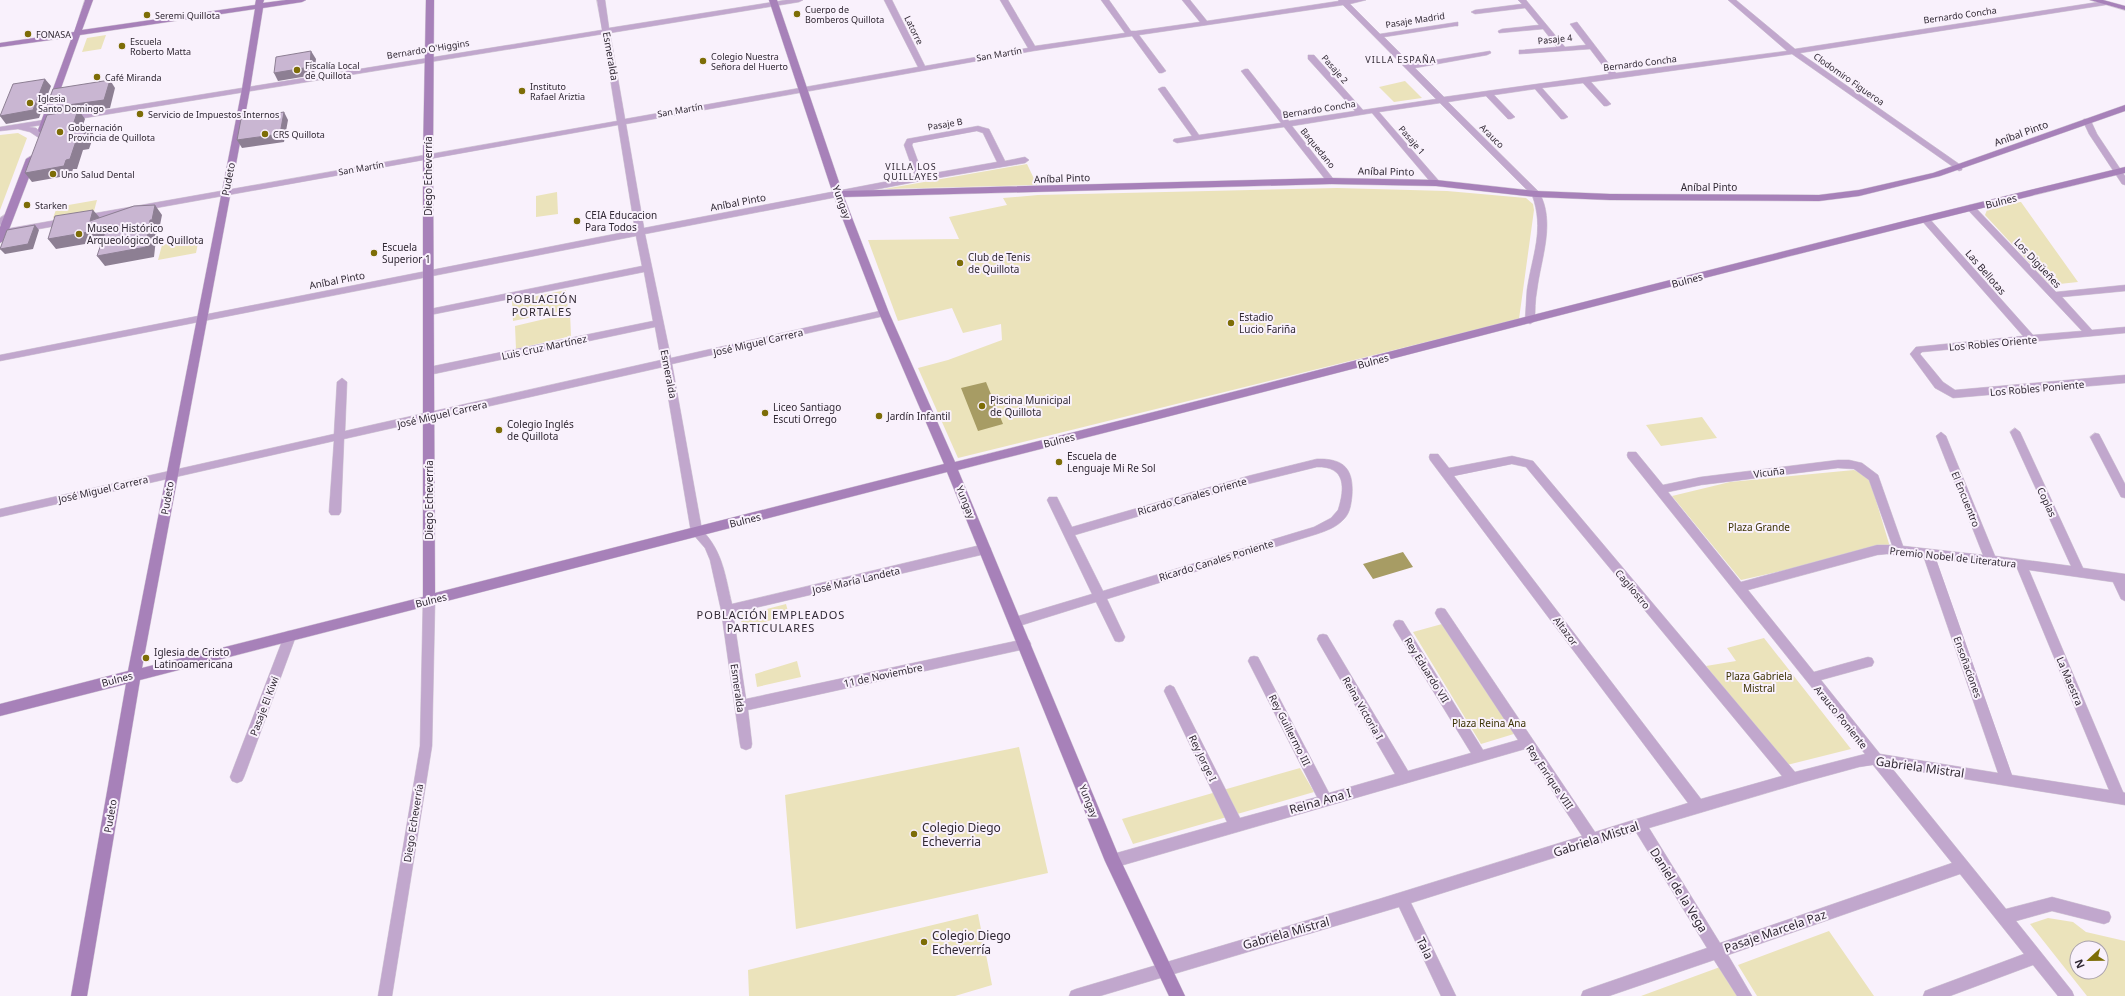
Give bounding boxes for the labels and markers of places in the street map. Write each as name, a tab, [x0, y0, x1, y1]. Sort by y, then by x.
place label: Cuerpo de Bomberos Quillota	[805, 3, 884, 26]
place label: Seremi Quillota	[155, 9, 220, 22]
marker: Cuerpo de Bomberos Quillota	[792, 9, 802, 19]
marker: Seremi Quillota	[142, 10, 152, 20]
place label: FONASA	[36, 28, 71, 41]
marker: FONASA	[23, 29, 33, 39]
place label: Escuela Roberto Matta	[130, 35, 191, 58]
marker: Escuela Roberto Matta	[117, 41, 127, 51]
place label: Colegio Nuestra Señora del Huerto	[711, 50, 788, 73]
marker: Colegio Nuestra Señora del Huerto	[698, 56, 708, 66]
place label: Fiscalía Local de Quillota	[305, 59, 360, 82]
marker: Fiscalía Local de Quillota	[292, 65, 302, 75]
place label: Café Miranda	[105, 71, 161, 84]
marker: Café Miranda	[92, 72, 102, 82]
place label: Instituto Rafael Ariztia	[530, 80, 585, 103]
marker: Instituto Rafael Ariztia	[517, 86, 527, 96]
place label: Iglesia Santo Domingo	[38, 92, 104, 115]
marker: Iglesia Santo Domingo	[25, 98, 35, 108]
place label: Servicio de Impuestos Internos	[148, 108, 279, 121]
marker: Servicio de Impuestos Internos	[135, 109, 145, 119]
place label: Gobernación Provincia de Quillota	[68, 121, 155, 144]
marker: Gobernación Provincia de Quillota	[55, 127, 65, 137]
place label: CRS Quillota	[273, 128, 325, 141]
marker: CRS Quillota	[260, 129, 270, 139]
place label: Uno Salud Dental	[61, 168, 135, 181]
marker: Uno Salud Dental	[48, 169, 58, 179]
place label: Starken	[35, 199, 67, 212]
marker: Starken	[22, 200, 32, 210]
place label: CEIA Educacion Para Todos	[585, 208, 657, 234]
marker: CEIA Educacion Para Todos	[572, 216, 582, 226]
place label: Museo Histórico Arqueológico de Quillota	[87, 221, 204, 247]
marker: Museo Histórico Arqueológico de Quillota	[74, 229, 84, 239]
place label: Escuela Superior 1	[382, 240, 431, 266]
marker: Escuela Superior 1	[369, 248, 379, 258]
place label: Club de Tenis de Quillota	[968, 250, 1030, 276]
marker: Club de Tenis de Quillota	[955, 258, 965, 268]
place label: Estadio Lucio Fariña	[1239, 310, 1296, 336]
marker: Estadio Lucio Fariña	[1226, 318, 1236, 328]
place label: Piscina Municipal de Quillota	[990, 393, 1071, 419]
place label: Liceo Santiago Escuti Orrego	[773, 400, 841, 426]
marker: Piscina Municipal de Quillota	[977, 401, 987, 411]
marker: Liceo Santiago Escuti Orrego	[760, 408, 770, 418]
place label: Jardín Infantil	[886, 409, 950, 423]
marker: Jardín Infantil	[874, 411, 884, 421]
place label: Colegio Inglés de Quillota	[507, 417, 574, 443]
marker: Colegio Inglés de Quillota	[494, 425, 504, 435]
place label: Escuela de Lenguaje Mi Re Sol	[1067, 449, 1156, 475]
marker: Escuela de Lenguaje Mi Re Sol	[1054, 457, 1064, 467]
place label: Iglesia de Cristo Latinoamericana	[154, 645, 233, 671]
marker: Iglesia de Cristo Latinoamericana	[141, 653, 151, 663]
place label: Colegio Diego Echeverria	[922, 819, 1001, 850]
marker: Colegio Diego Echeverria	[909, 829, 919, 839]
place label: Colegio Diego Echeverría	[932, 927, 1011, 958]
marker: Colegio Diego Echeverría	[919, 937, 929, 947]

